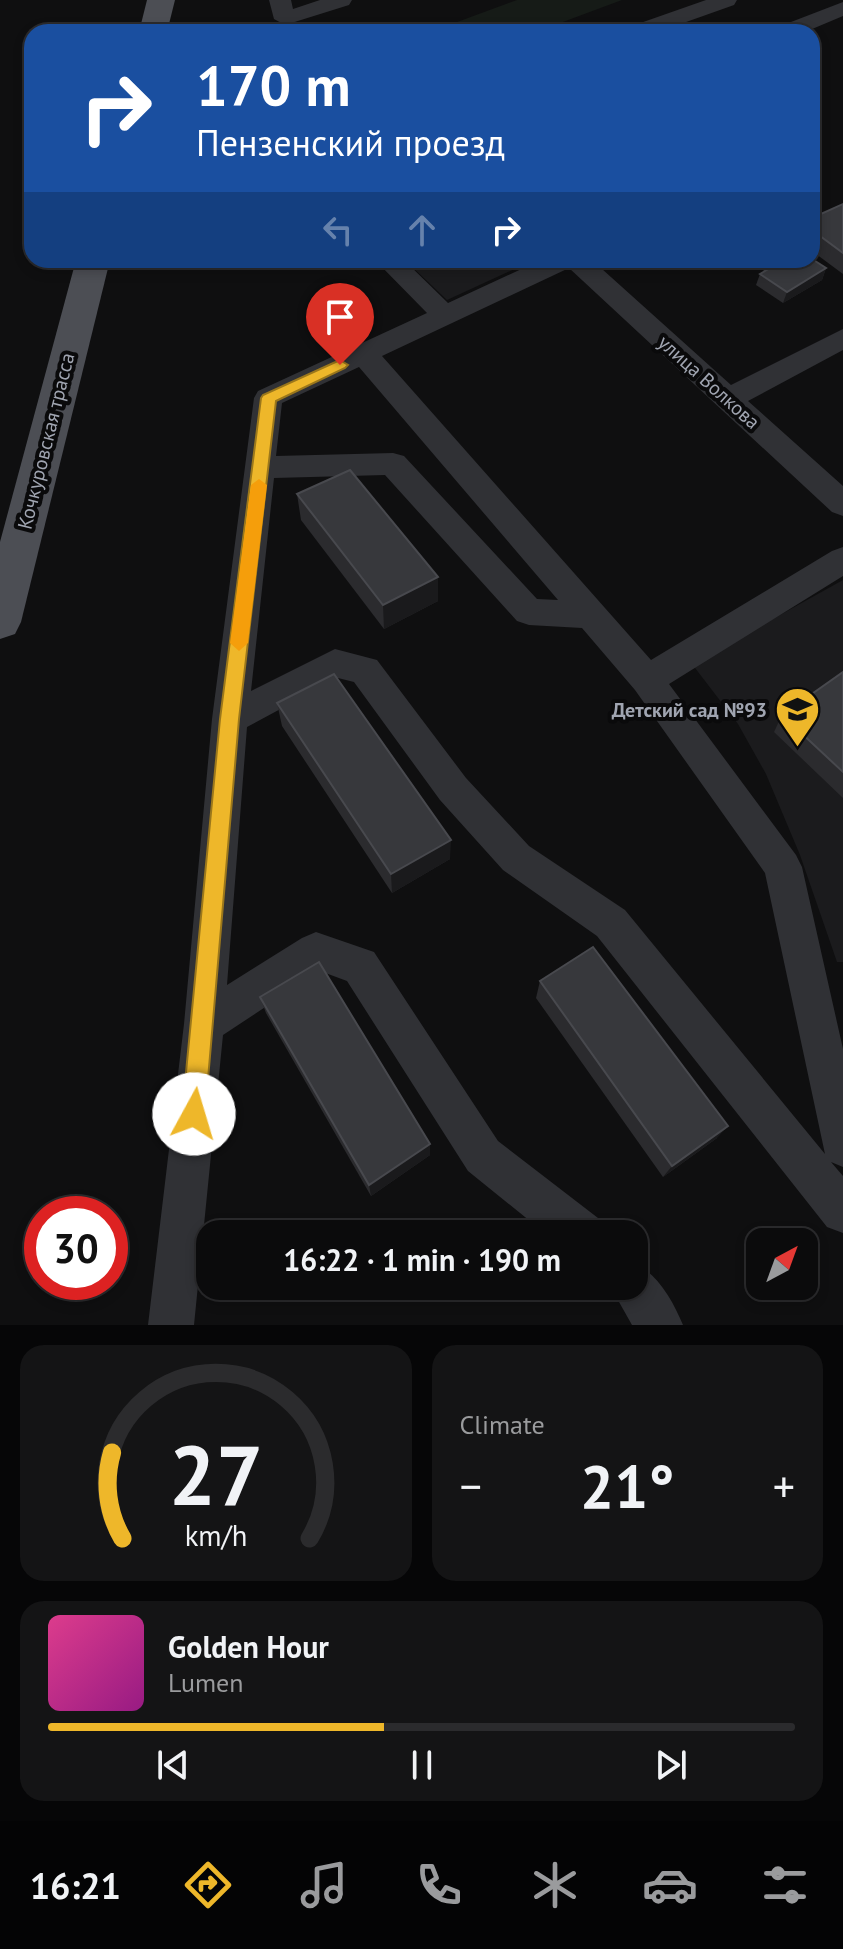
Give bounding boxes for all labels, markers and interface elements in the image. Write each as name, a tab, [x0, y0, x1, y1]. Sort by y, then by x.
text: 170 m	[196, 49, 351, 121]
icon: right	[64, 56, 168, 160]
text: Пензенский проезд	[196, 119, 505, 166]
icon: left	[316, 208, 360, 252]
icon: ahead	[400, 208, 444, 252]
icon: right	[484, 208, 528, 252]
pin	[306, 283, 374, 365]
icon: arrive	[318, 295, 362, 339]
street label: улица Волкова	[653, 329, 765, 435]
street label: Кочкуровская трасса	[12, 350, 80, 532]
school or university icon: Детский сад №93	[774, 686, 822, 749]
place label: Детский сад №93	[612, 697, 767, 723]
position arrow	[152, 1072, 236, 1156]
speed limit sign: 30	[24, 1196, 128, 1300]
north arrow	[746, 1228, 818, 1300]
map controls	[746, 1228, 818, 1300]
text: 16:22 · 1 min · 190 m	[283, 1240, 561, 1279]
text: Climate	[460, 1408, 545, 1441]
text: 27	[169, 1420, 263, 1528]
text: 21°	[580, 1447, 674, 1525]
text: −	[460, 1457, 482, 1514]
text: +	[773, 1457, 795, 1514]
text: km/h	[184, 1517, 247, 1554]
text: Golden Hour	[168, 1627, 329, 1666]
text: Lumen	[168, 1666, 243, 1699]
icon: previous	[151, 1743, 195, 1787]
icon: pause	[400, 1743, 444, 1787]
icon: next	[649, 1743, 693, 1787]
icon: directions	[180, 1857, 236, 1913]
icon: music	[296, 1857, 352, 1913]
icon: phone	[411, 1857, 467, 1913]
icon: climate	[527, 1857, 583, 1913]
icon: car	[642, 1857, 698, 1913]
icon: filters	[757, 1857, 813, 1913]
text: 16:21	[30, 1862, 121, 1909]

